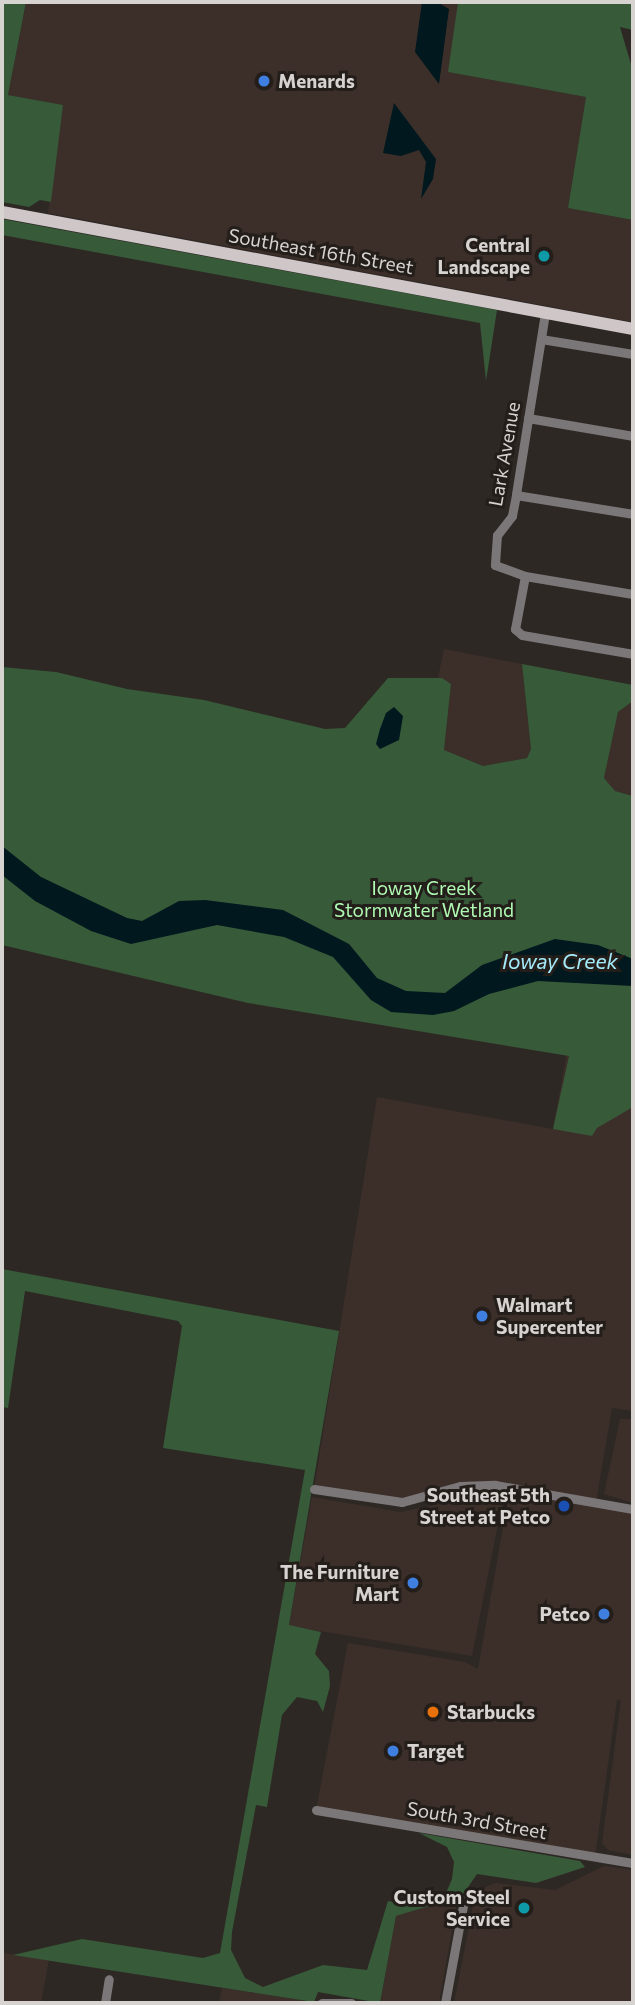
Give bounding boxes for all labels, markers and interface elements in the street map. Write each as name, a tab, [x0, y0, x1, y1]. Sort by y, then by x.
place label: Menards	[278, 70, 355, 92]
marker: Menards	[256, 73, 272, 89]
street label: Southeast 16th Street	[227, 223, 415, 279]
place label: Central Landscape	[438, 234, 530, 278]
marker: Central Landscape	[536, 248, 552, 264]
street label: Lark Avenue	[484, 400, 524, 508]
park label: Ioway Creek Stormwater Wetland	[334, 877, 514, 921]
water label: Ioway Creek	[502, 948, 618, 974]
place label: Walmart Supercenter	[496, 1294, 603, 1338]
marker: Walmart Supercenter	[474, 1308, 490, 1324]
place label: Southeast 5th Street at Petco	[419, 1484, 550, 1528]
marker: Southeast 5th Street at Petco	[556, 1498, 572, 1514]
place label: The Furniture Mart	[280, 1561, 399, 1605]
marker: The Furniture Mart	[405, 1575, 421, 1591]
place label: Petco	[539, 1603, 590, 1625]
marker: Petco	[596, 1606, 612, 1622]
place label: Starbucks	[447, 1701, 535, 1723]
marker: Starbucks	[425, 1704, 441, 1720]
place label: Target	[407, 1740, 464, 1762]
marker: Target	[385, 1743, 401, 1759]
street label: South 3rd Street	[405, 1796, 549, 1844]
place label: Custom Steel Service	[394, 1886, 510, 1930]
marker: Custom Steel Service	[516, 1900, 532, 1916]

